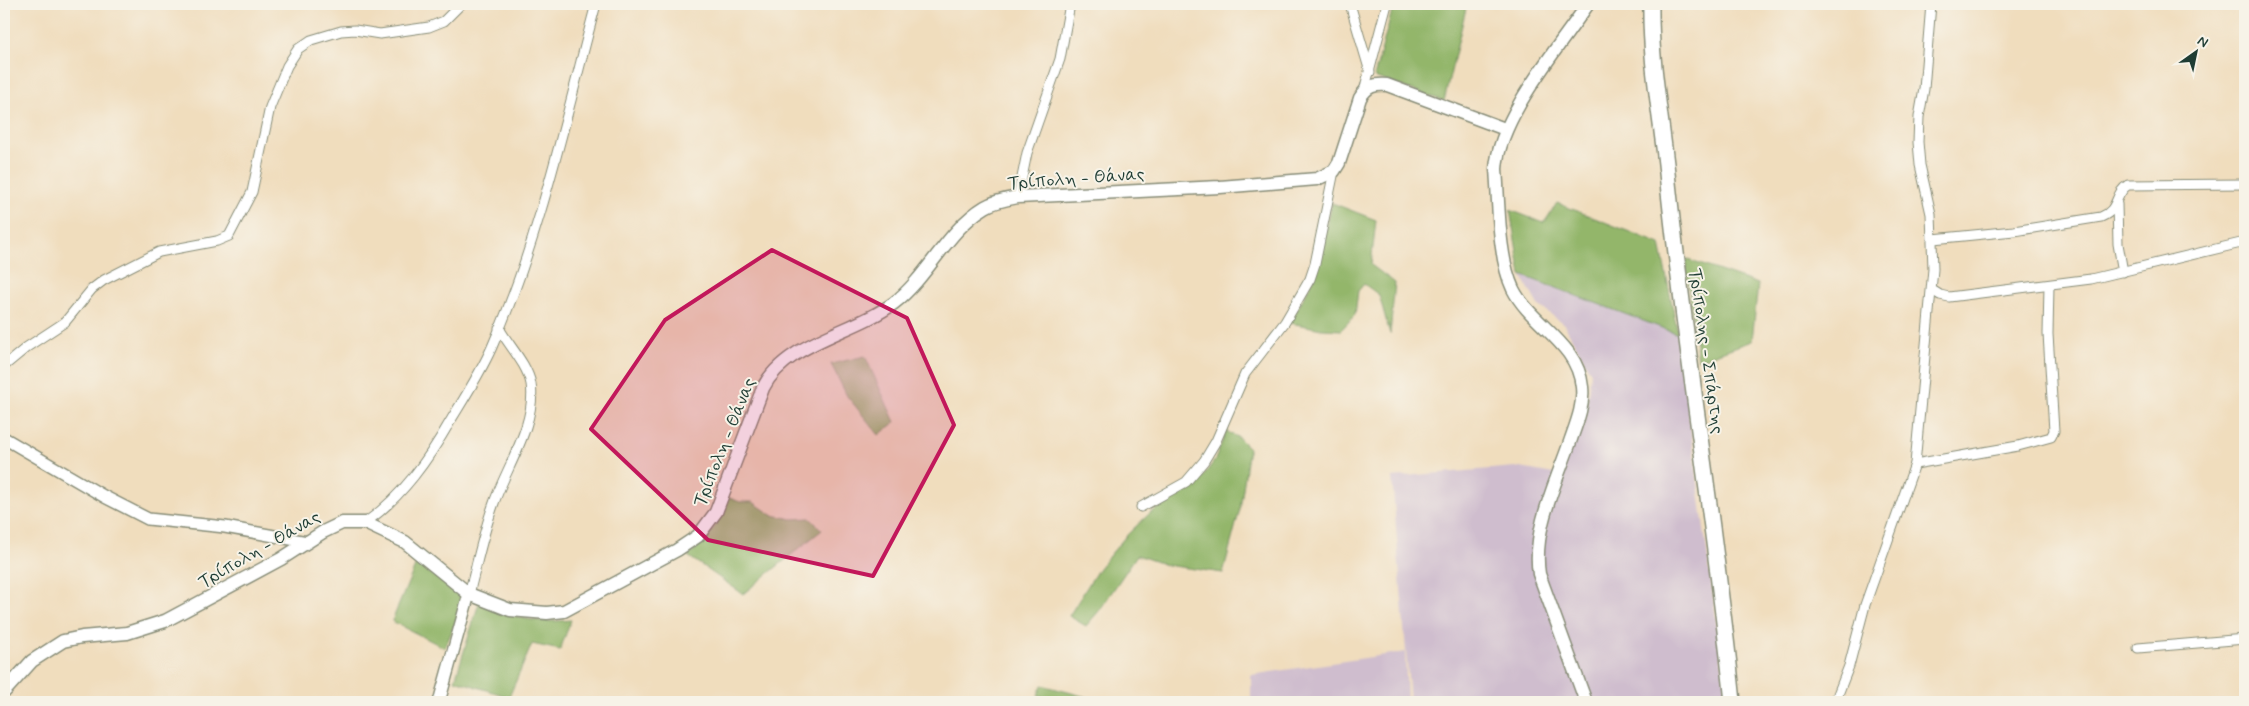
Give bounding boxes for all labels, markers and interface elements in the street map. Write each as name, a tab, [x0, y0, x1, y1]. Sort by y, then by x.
north arrow	[2172, 28, 2222, 78]
text: N	[2194, 32, 2211, 52]
street label: Τρίπολη - Θάνας	[1007, 162, 1145, 196]
street label: Τρίπολης - Σπάρτης	[1683, 267, 1730, 436]
street label: Τρίπολη - Θάνας	[688, 374, 762, 510]
street label: Τρίπολη - Θάνας	[194, 505, 325, 595]

